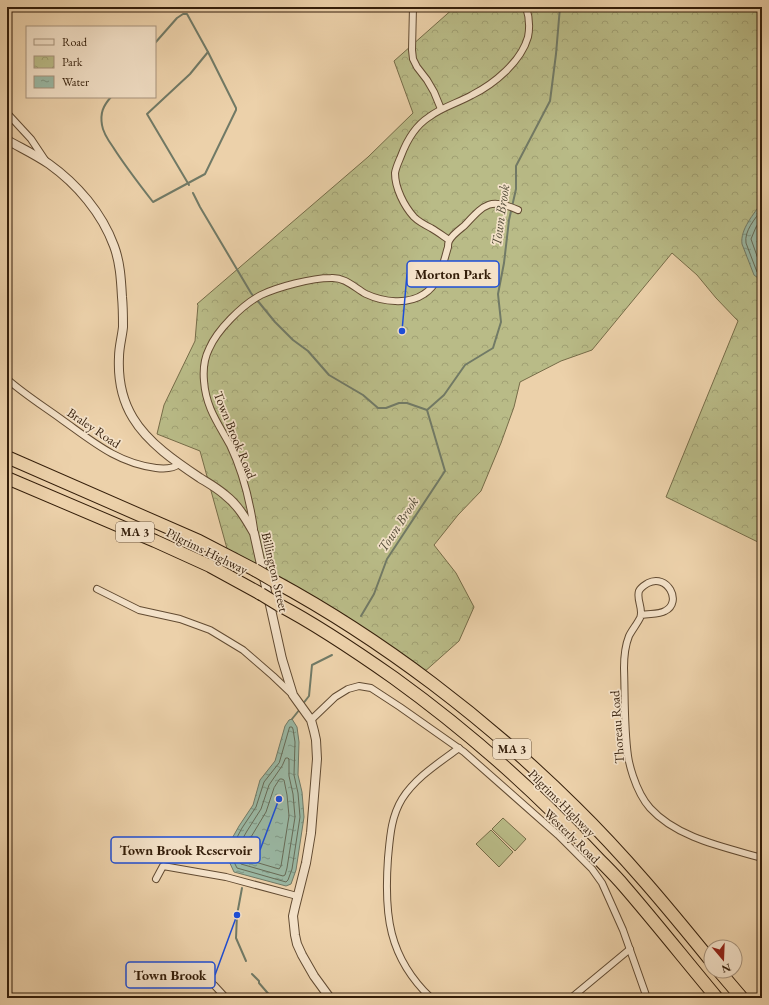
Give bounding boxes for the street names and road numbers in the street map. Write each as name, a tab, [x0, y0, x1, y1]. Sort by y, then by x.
street label: Town Brook Road	[210, 389, 260, 481]
street label: Braley Road	[64, 404, 124, 452]
road number: MA 3	[116, 522, 154, 542]
street label: Pilgrims Highway	[163, 524, 251, 578]
street label: Billington Street	[258, 530, 292, 614]
street label: Thoreau Road	[606, 690, 628, 764]
road number: MA 3	[493, 739, 531, 759]
street label: Pilgrims Highway	[525, 766, 600, 841]
street label: Westerly Road	[540, 805, 604, 867]

